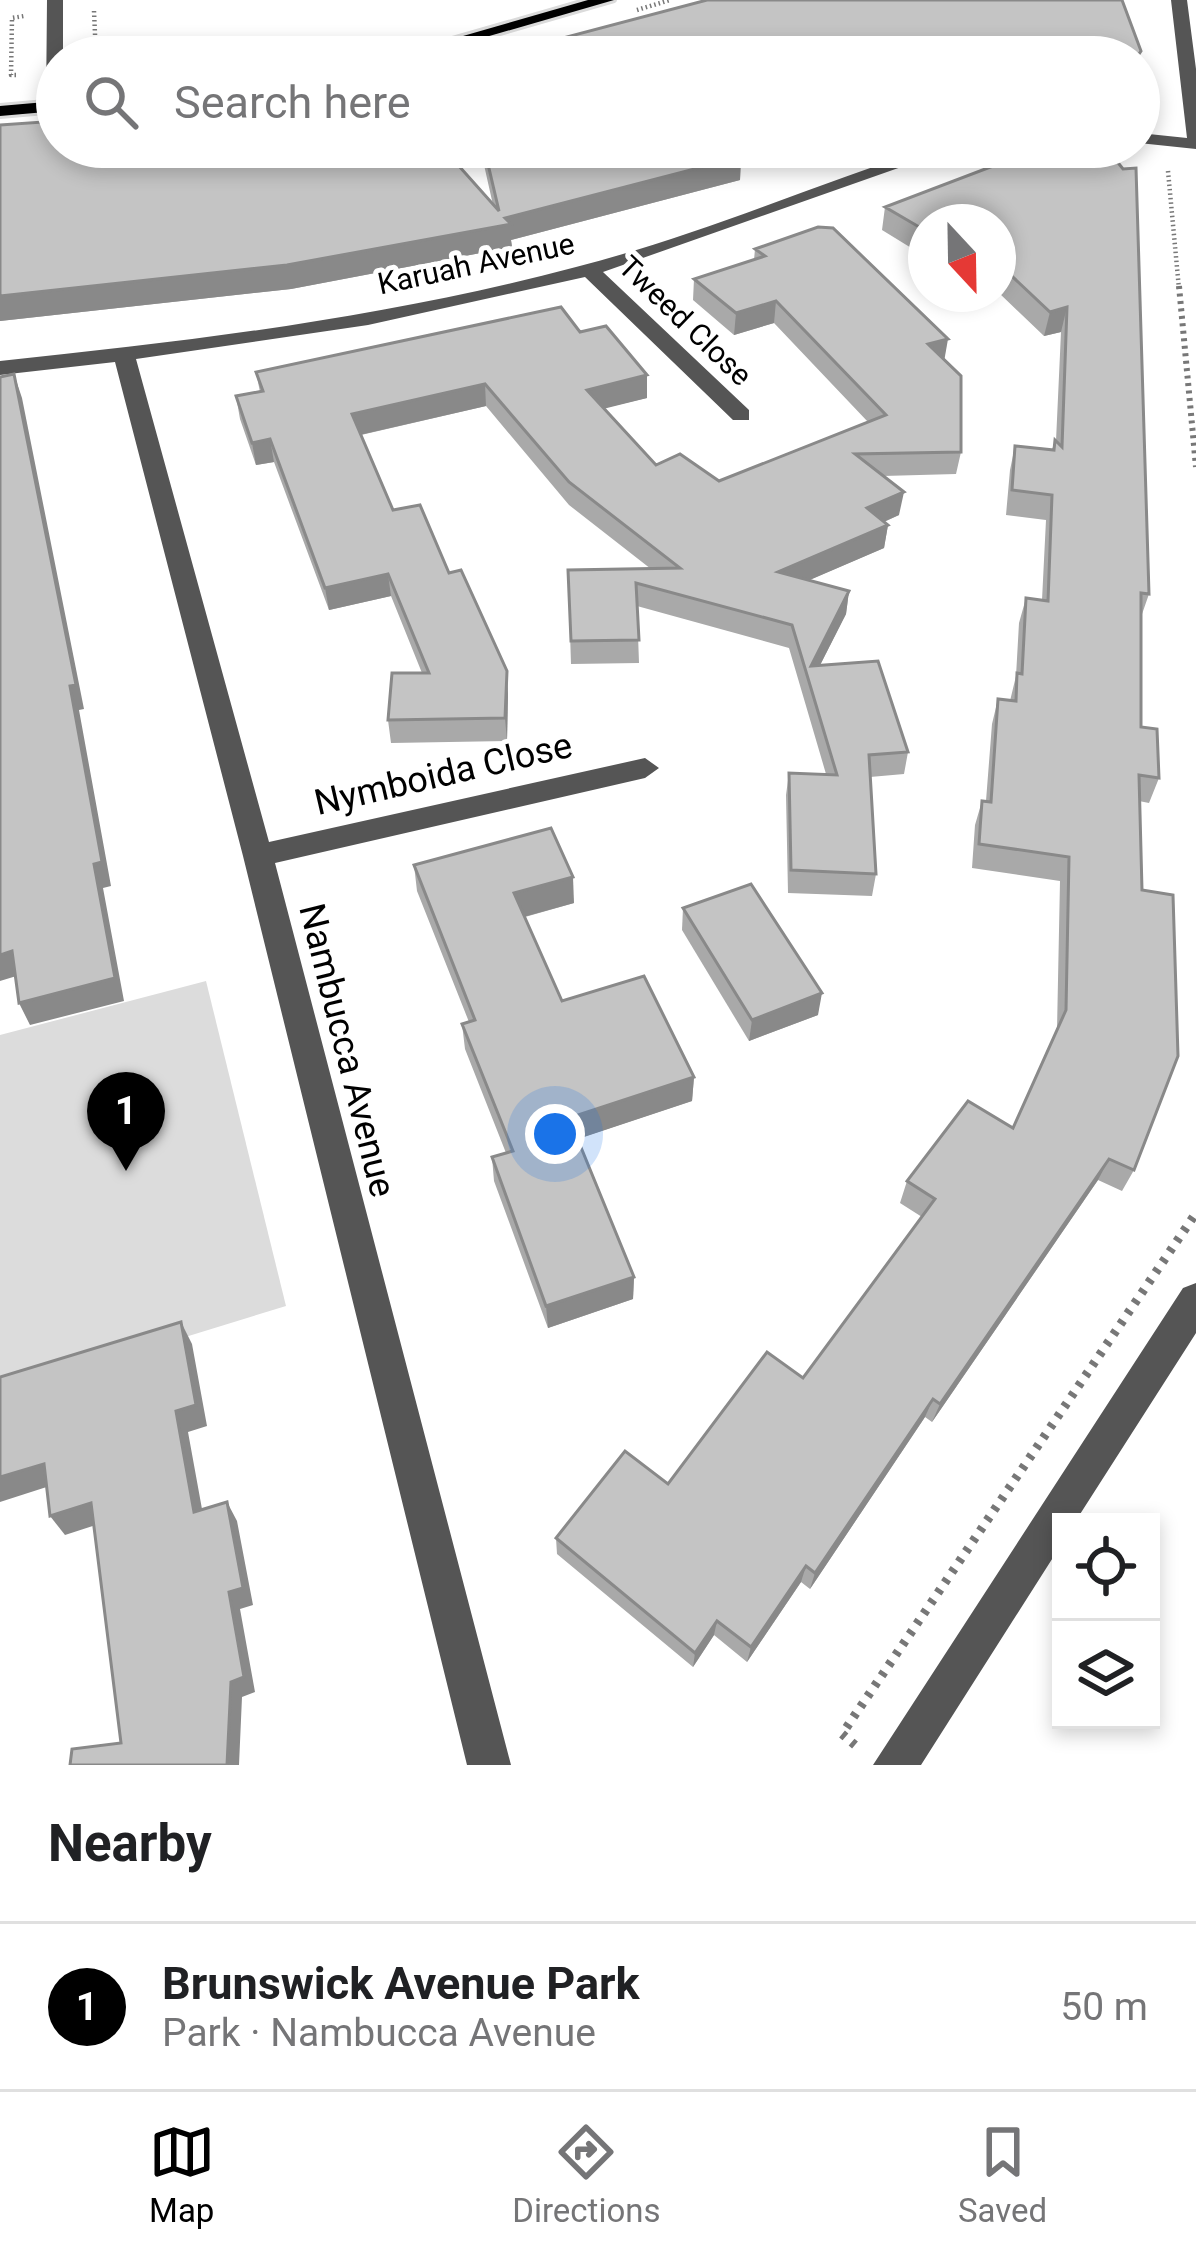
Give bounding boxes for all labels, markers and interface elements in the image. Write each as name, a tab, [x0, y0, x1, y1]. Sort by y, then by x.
search box	[36, 36, 1160, 168]
icon: search	[78, 69, 144, 135]
text: Search here	[174, 76, 411, 129]
north arrow	[908, 204, 1016, 312]
street label: Karuah Avenue	[374, 226, 577, 301]
street label: Tweed Close	[612, 249, 759, 393]
street label: Nymboida Close	[310, 724, 576, 824]
street label: Nambucca Avenue	[290, 899, 404, 1201]
pin: 1	[87, 1072, 165, 1171]
your location	[525, 1104, 585, 1164]
map controls	[1052, 1513, 1160, 1729]
button: locate	[1052, 1513, 1160, 1621]
button: layers	[1052, 1621, 1160, 1729]
text: Nearby	[48, 1814, 212, 1873]
text: Brunswick Avenue Park	[162, 1957, 640, 2010]
text: 1	[76, 1984, 98, 2030]
text: 50 m	[1060, 1984, 1148, 2030]
text: Park · Nambucca Avenue	[162, 2010, 596, 2056]
tab: Map	[149, 2119, 215, 2230]
tab: Directions	[512, 2119, 661, 2230]
tab: Saved	[958, 2119, 1047, 2230]

